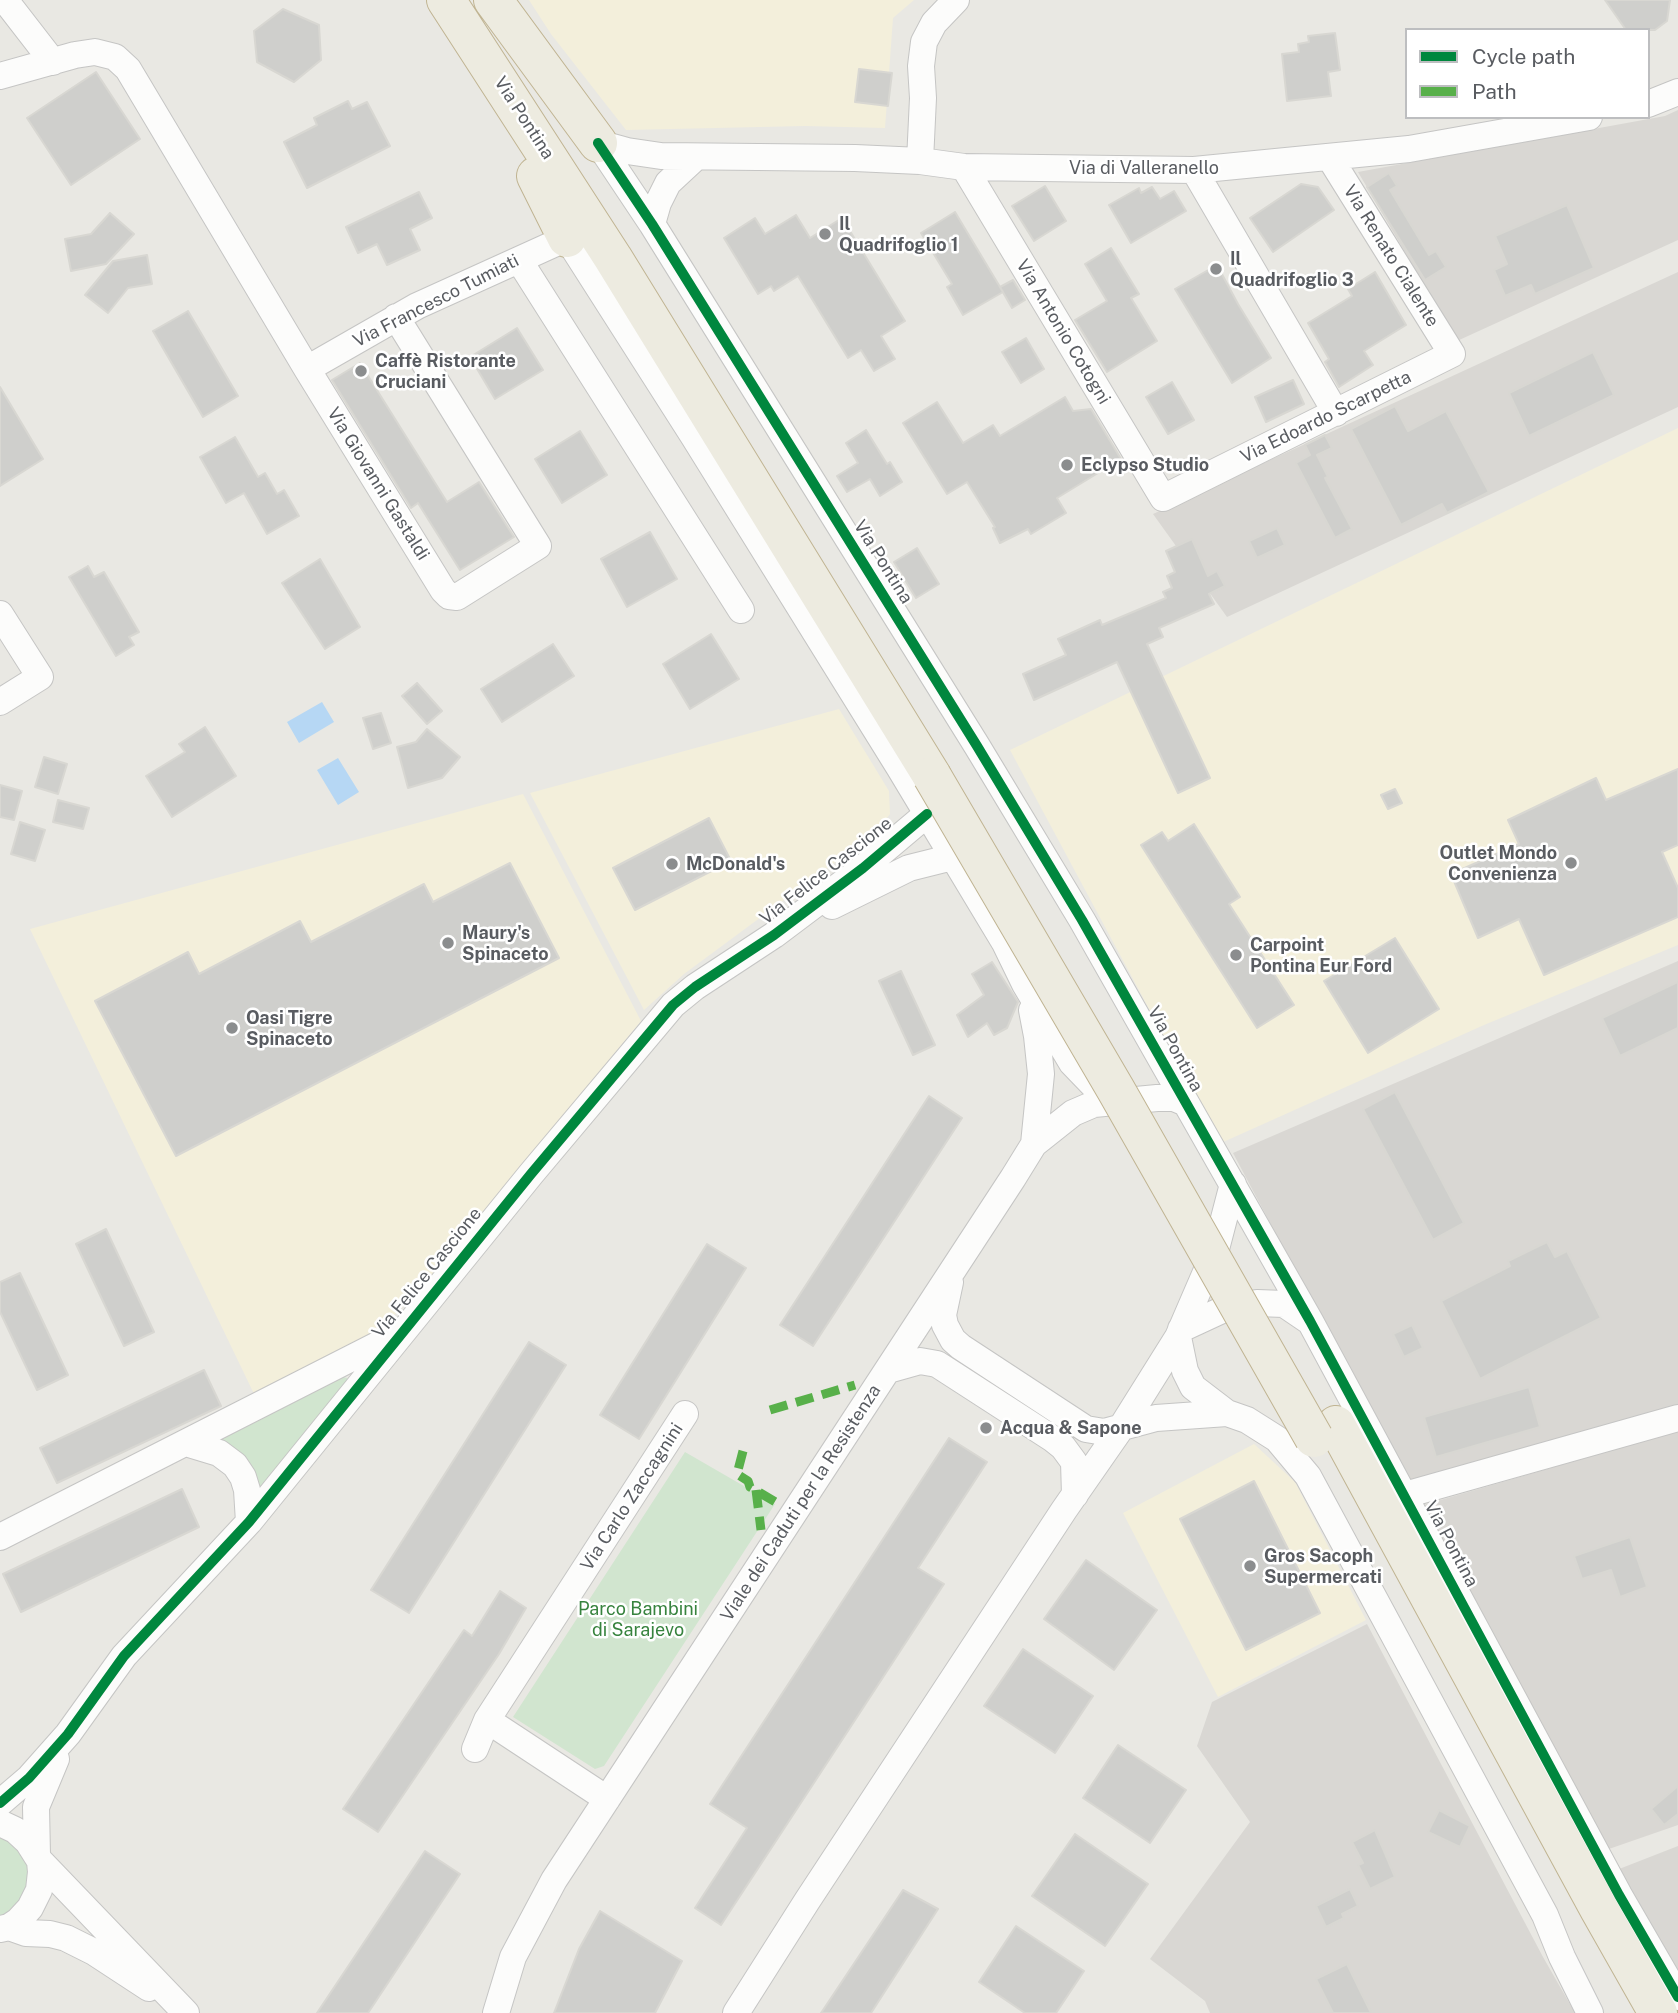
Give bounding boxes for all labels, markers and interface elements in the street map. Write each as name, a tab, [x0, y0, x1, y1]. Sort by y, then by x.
legend	[1405, 28, 1650, 119]
text: Cycle path	[1472, 44, 1575, 69]
street label: Via Pontina	[489, 73, 559, 163]
text: Path	[1472, 79, 1517, 104]
street label: Via di Valleranello	[1069, 157, 1219, 179]
street label: Via Renato Cialente	[1339, 181, 1443, 331]
place label: Il Quadrifoglio 1	[839, 213, 958, 256]
marker: Il Quadrifoglio 1	[817, 226, 833, 242]
place label: Il Quadrifoglio 3	[1230, 248, 1354, 290]
street label: Via Francesco Tumiati	[349, 250, 523, 352]
street label: Via Antonio Cotogni	[1011, 256, 1115, 408]
marker: Il Quadrifoglio 3	[1208, 261, 1224, 277]
place label: Caffè Ristorante Cruciani	[375, 350, 516, 392]
marker: Caffè Ristorante Cruciani	[353, 363, 369, 379]
street label: Via Edoardo Scarpetta	[1237, 366, 1415, 468]
street label: Via Giovanni Gastaldi	[322, 404, 434, 564]
place label: Eclypso Studio	[1081, 454, 1209, 476]
marker: Eclypso Studio	[1059, 457, 1075, 473]
street label: Via Pontina	[849, 516, 917, 608]
street label: Via Felice Cascione	[756, 813, 896, 929]
place label: Outlet Mondo Convenienza	[1439, 842, 1557, 884]
place label: McDonald's	[686, 853, 785, 875]
marker: Outlet Mondo Convenienza	[1563, 855, 1579, 871]
marker: McDonald's	[664, 856, 680, 872]
place label: Maury's Spinaceto	[462, 922, 549, 964]
place label: Carpoint Pontina Eur Ford	[1250, 934, 1392, 976]
marker: Maury's Spinaceto	[440, 935, 456, 951]
marker: Carpoint Pontina Eur Ford	[1228, 947, 1244, 963]
street label: Via Pontina	[1143, 1003, 1207, 1095]
place label: Oasi Tigre Spinaceto	[246, 1007, 333, 1050]
marker: Oasi Tigre Spinaceto	[224, 1020, 240, 1036]
street label: Via Felice Cascione	[368, 1203, 486, 1343]
street label: Viale dei Caduti per la Resistenza	[716, 1381, 886, 1625]
place label: Acqua & Sapone	[1000, 1417, 1142, 1439]
street label: Via Carlo Zaccagnini	[576, 1419, 688, 1575]
marker: Acqua & Sapone	[978, 1420, 994, 1436]
street label: Via Pontina	[1419, 1497, 1483, 1591]
place label: Gros Sacoph Supermercati	[1264, 1545, 1382, 1588]
marker: Gros Sacoph Supermercati	[1242, 1558, 1258, 1574]
park label: Parco Bambini di Sarajevo	[578, 1598, 698, 1640]

